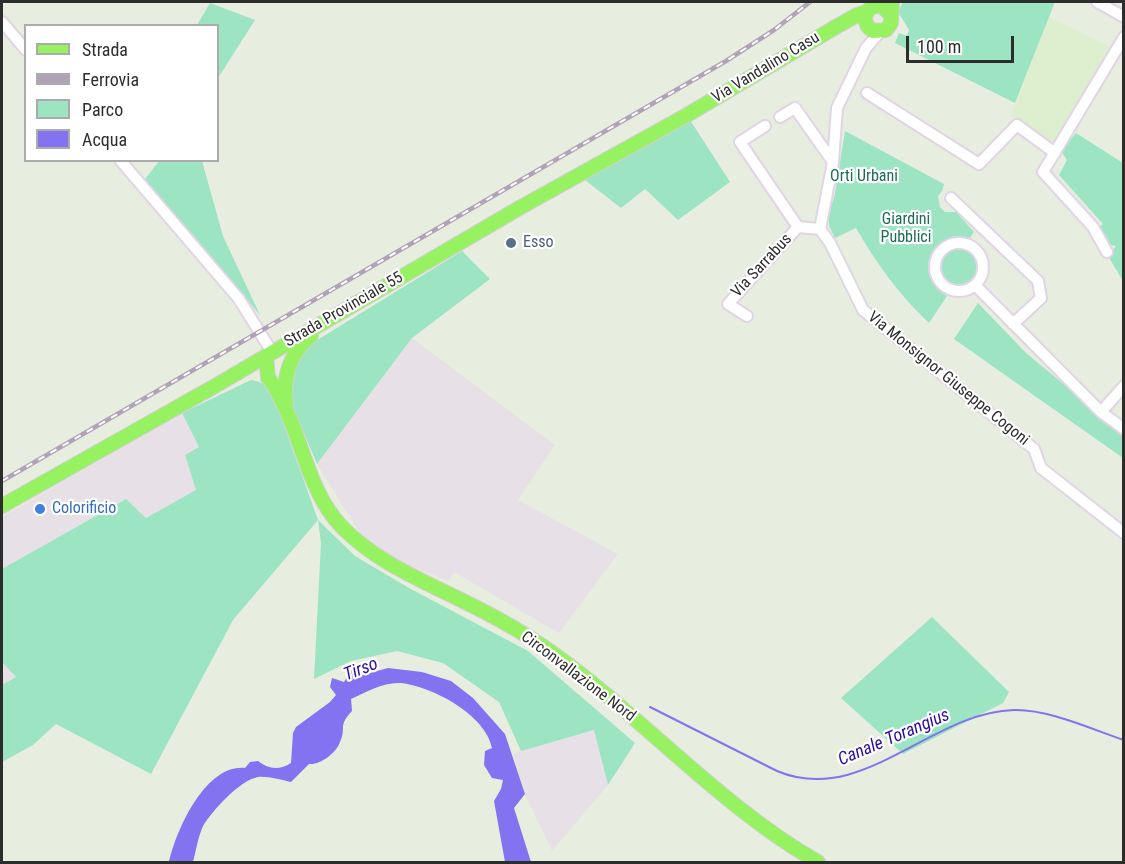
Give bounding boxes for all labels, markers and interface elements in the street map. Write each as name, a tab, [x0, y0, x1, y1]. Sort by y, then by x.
legend	[24, 24, 219, 162]
scale bar	[909, 24, 1017, 62]
street label: Via Vandalino Casu	[709, 28, 823, 108]
text: 100 m	[917, 36, 961, 57]
text: Strada	[82, 39, 128, 60]
text: Ferrovia	[82, 69, 139, 90]
text: Parco	[82, 99, 123, 120]
text: Acqua	[82, 129, 127, 150]
park label: Orti Urbani	[830, 167, 898, 187]
park label: Giardini Pubblici	[881, 210, 931, 248]
street label: Via Sarrabus	[728, 230, 796, 302]
place label: Esso	[523, 233, 554, 253]
marker: Esso	[504, 236, 518, 250]
street label: Strada Provinciale 55	[281, 268, 407, 352]
street label: Via Monsignor Giuseppe Cogoni	[863, 308, 1033, 450]
place label: Colorificio	[52, 499, 116, 519]
marker: Colorificio	[33, 502, 47, 516]
street label: Circonvallazione Nord	[517, 628, 639, 726]
water label: Tirso	[341, 654, 381, 686]
water label: Canale Torangius	[835, 705, 953, 771]

